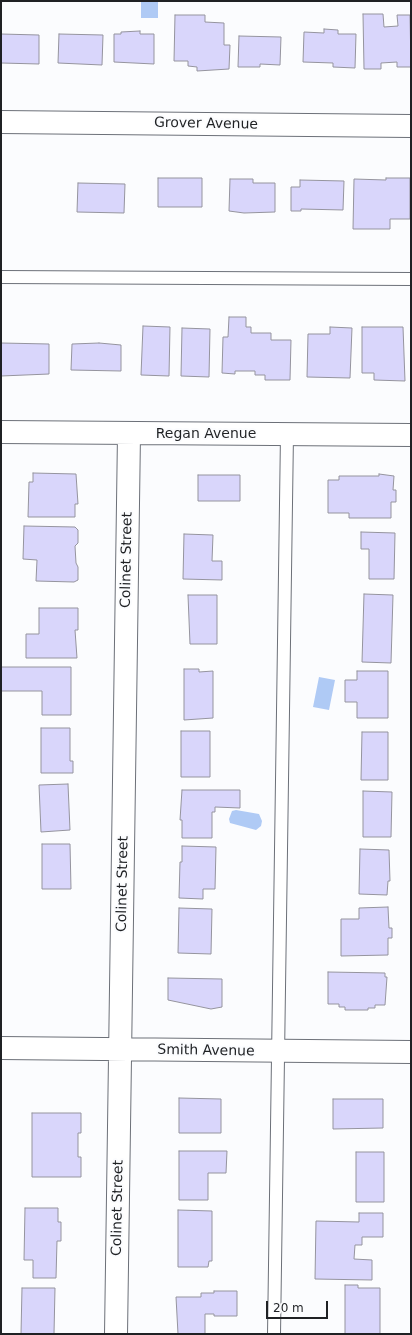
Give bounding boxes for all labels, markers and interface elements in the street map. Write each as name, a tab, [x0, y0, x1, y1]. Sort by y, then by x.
street label: Grover Avenue	[154, 115, 258, 133]
street label: Regan Avenue	[156, 426, 256, 442]
street label: Colinet Street	[118, 512, 136, 608]
street label: Colinet Street	[114, 836, 132, 932]
street label: Smith Avenue	[157, 1042, 255, 1060]
street label: Colinet Street	[109, 1160, 127, 1256]
scale bar	[268, 1293, 330, 1319]
text: 20 m	[273, 1301, 304, 1315]

